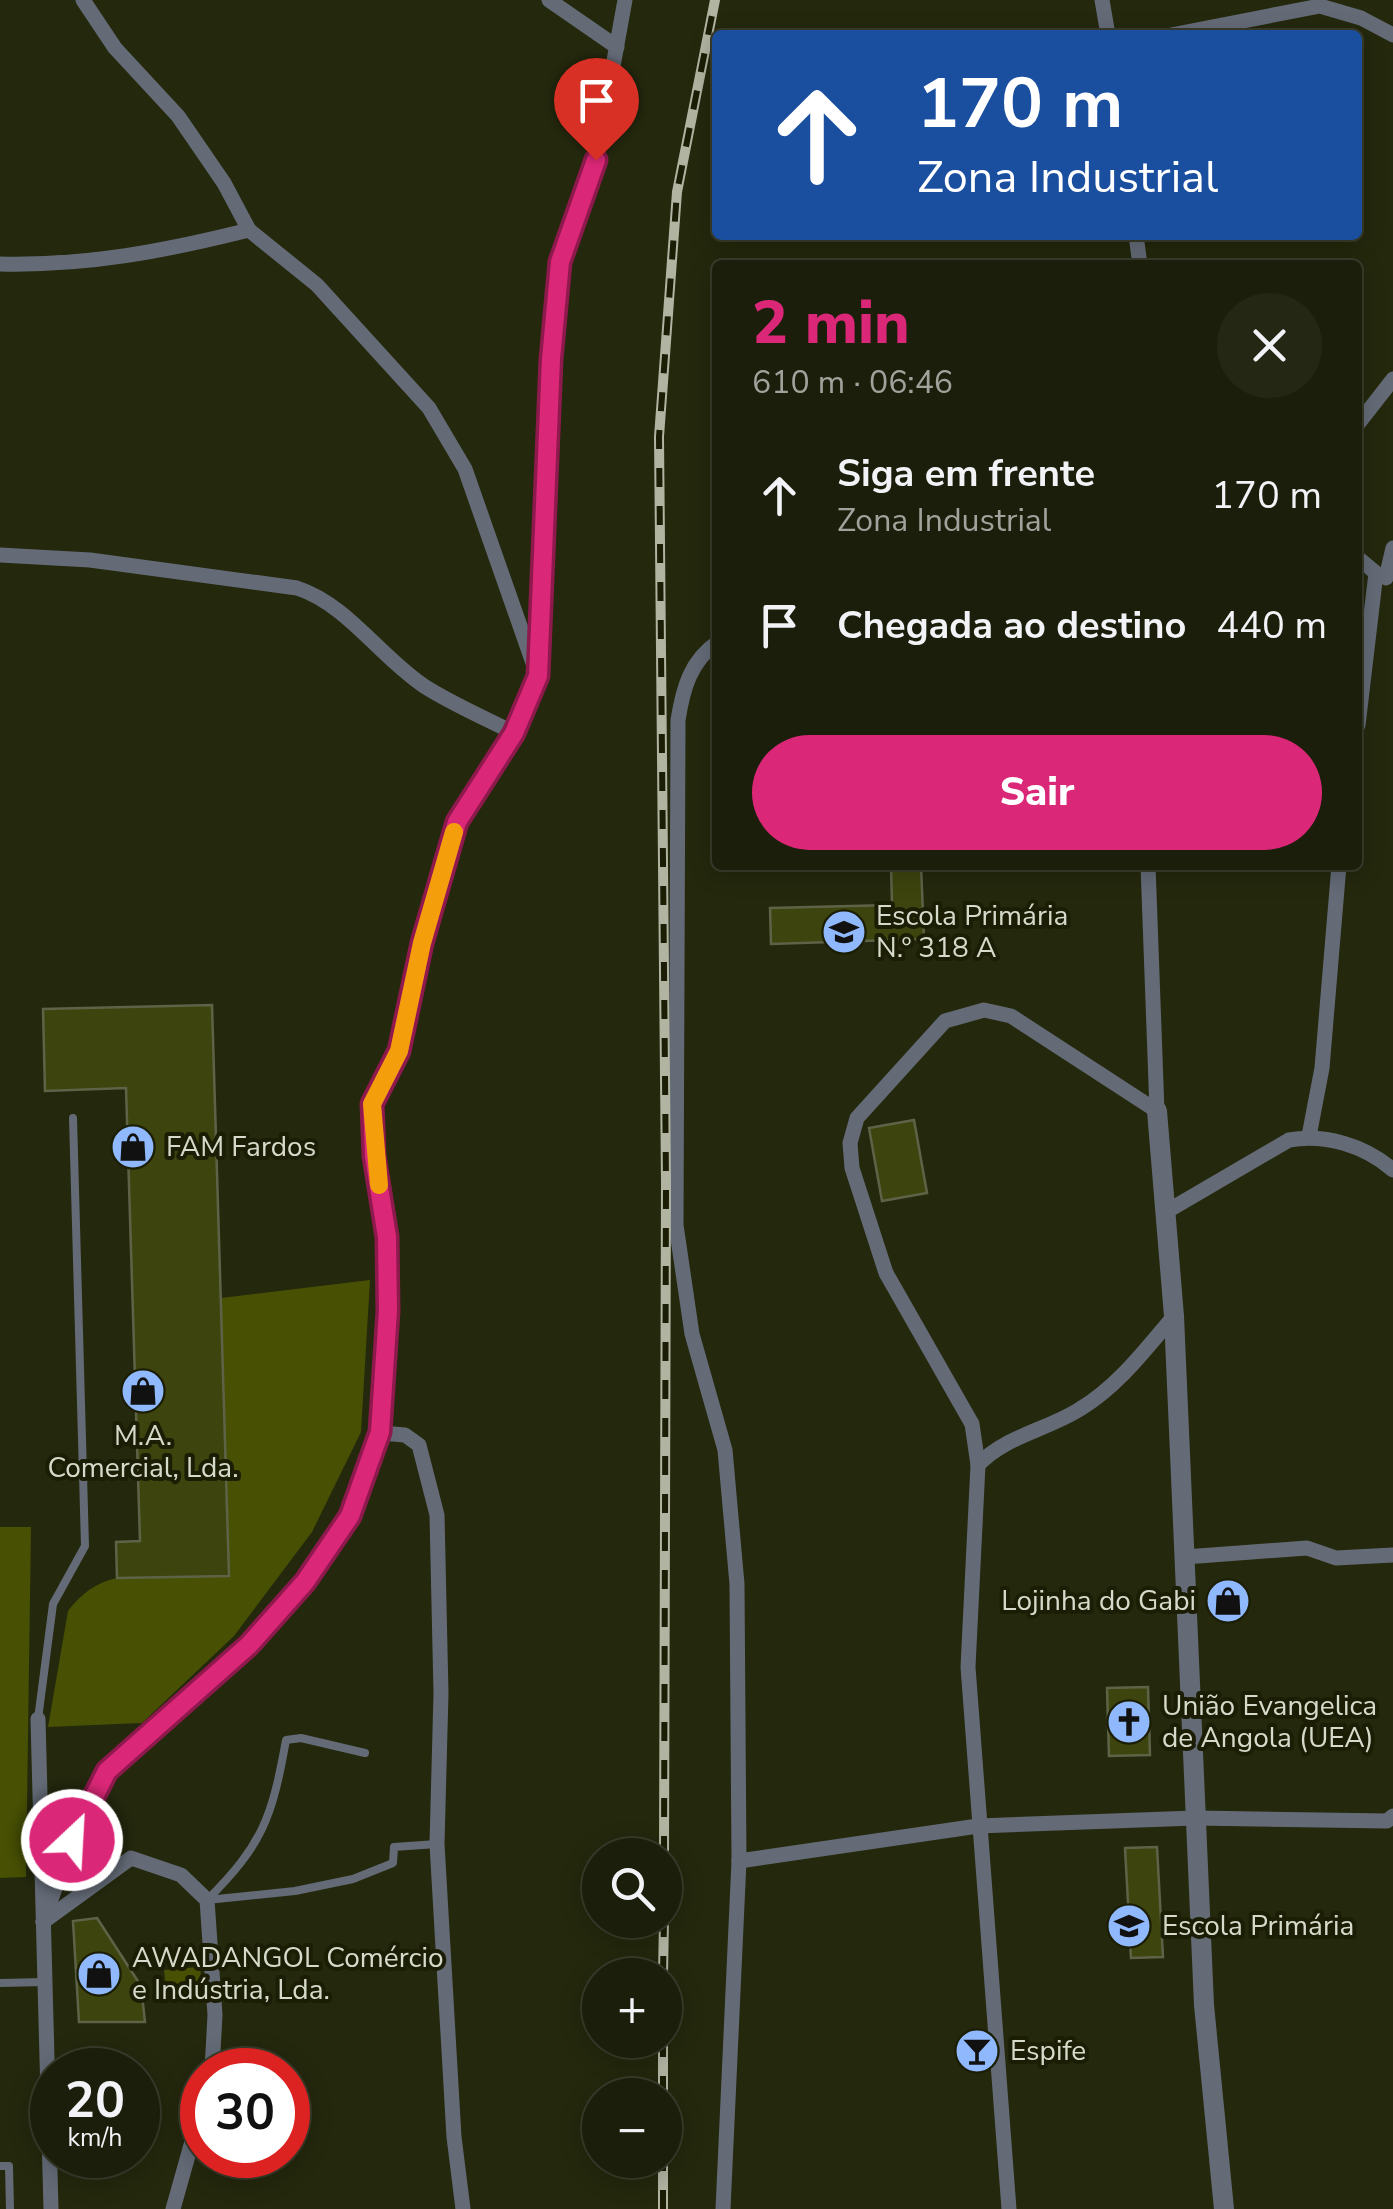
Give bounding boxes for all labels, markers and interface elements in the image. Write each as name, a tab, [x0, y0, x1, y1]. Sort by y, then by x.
text: 170 m	[917, 56, 1123, 152]
pin	[554, 58, 639, 161]
icon: ahead	[752, 70, 882, 200]
icon: arrive	[569, 73, 624, 128]
text: Zona Industrial	[917, 147, 1218, 208]
text: 2 min	[752, 282, 910, 364]
button: close	[1217, 293, 1322, 398]
text: 610 m · 06:46	[752, 361, 953, 404]
text: Siga em frente	[837, 448, 1095, 499]
icon: ahead	[752, 468, 807, 523]
text: 170 m	[1211, 470, 1322, 521]
text: Zona Industrial	[837, 499, 1051, 542]
icon: arrive	[752, 598, 807, 653]
text: Chegada ao destino	[837, 600, 1186, 651]
text: 440 m	[1216, 600, 1327, 651]
button: Sair	[752, 735, 1322, 850]
place label: Escola Primária N.º 318 A	[876, 897, 1068, 967]
school or university icon: Escola Primária N.º 318 A	[821, 909, 867, 955]
shop icon: FAM Fardos	[110, 1124, 156, 1170]
place label: FAM Fardos	[166, 1128, 316, 1166]
shop icon: M.A. Comercial, Lda.	[120, 1368, 166, 1414]
place label: M.A. Comercial, Lda.	[47, 1417, 239, 1487]
shop icon: Lojinha do Gabi	[1205, 1578, 1251, 1624]
place label: Lojinha do Gabi	[1001, 1582, 1196, 1620]
place label: União Evangelica de Angola (UEA)	[1162, 1687, 1377, 1757]
church icon: União Evangelica de Angola (UEA)	[1106, 1699, 1152, 1745]
position arrow	[20, 1788, 124, 1892]
map controls	[582, 1838, 682, 2178]
button: search	[582, 1838, 682, 1938]
school or university icon: Escola Primária	[1106, 1903, 1152, 1949]
place label: Escola Primária	[1162, 1907, 1354, 1945]
place label: AWADANGOL Comércio e Indústria, Lda.	[132, 1939, 444, 2009]
shop icon: AWADANGOL Comércio e Indústria, Lda.	[76, 1951, 122, 1997]
button: +	[582, 1958, 682, 2058]
bar icon: Espife	[954, 2028, 1000, 2074]
place label: Espife	[1010, 2032, 1086, 2070]
speed limit sign: 30	[180, 2048, 310, 2178]
text: 20	[65, 2066, 125, 2135]
button: −	[582, 2078, 682, 2178]
text: km/h	[67, 2121, 123, 2155]

